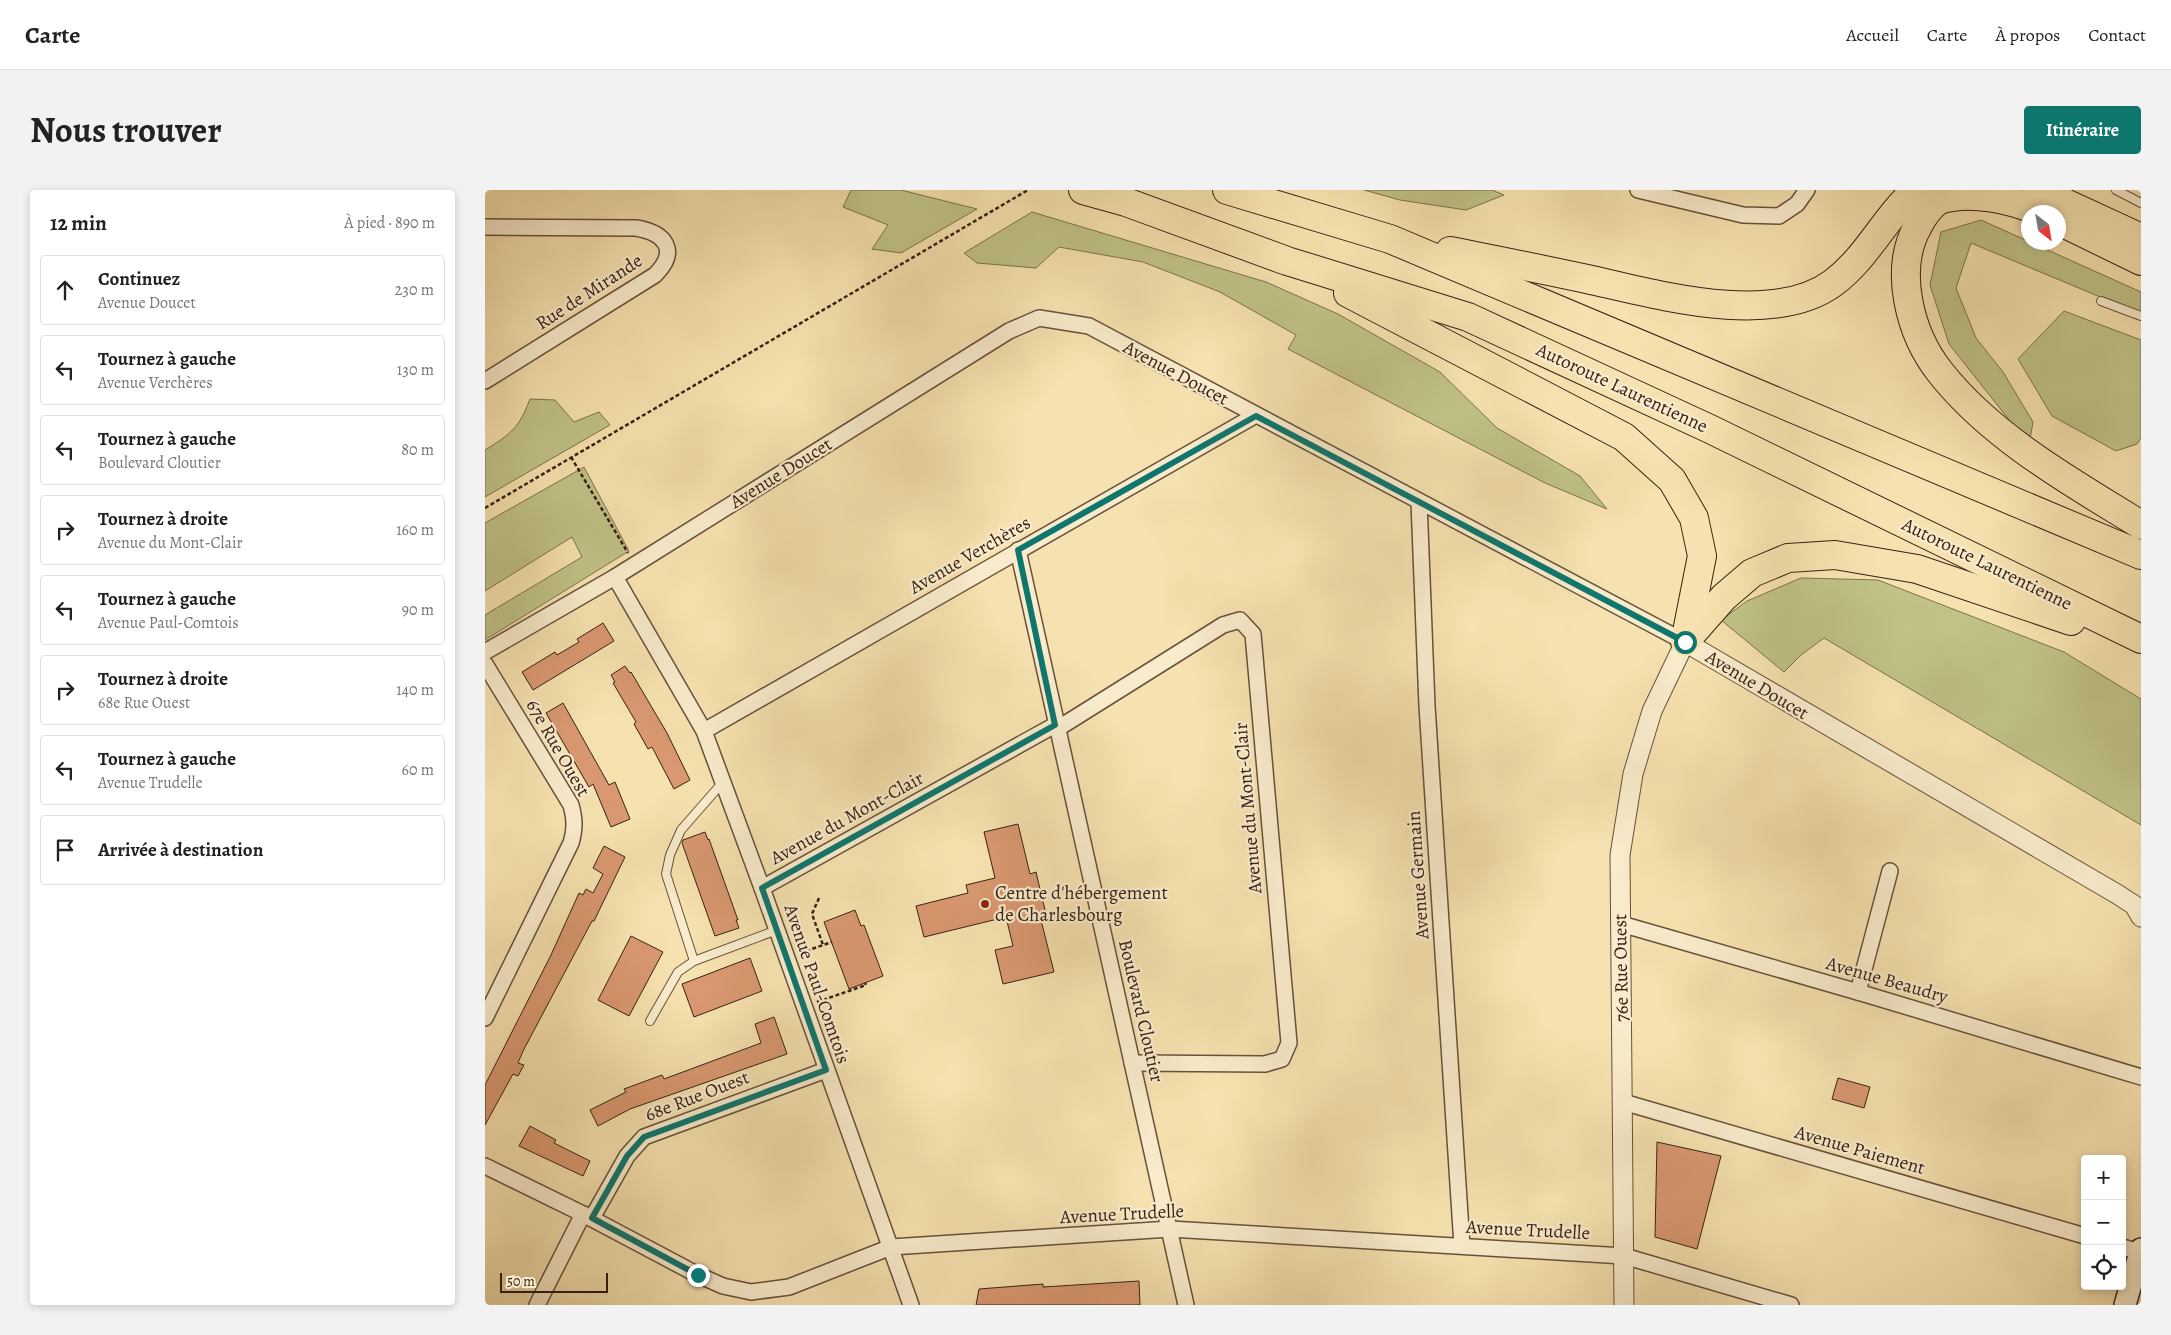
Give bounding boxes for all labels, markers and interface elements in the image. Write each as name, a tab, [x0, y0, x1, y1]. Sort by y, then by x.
text: Carte	[25, 19, 80, 51]
text: Accueil	[1846, 23, 1899, 47]
text: Carte	[1927, 23, 1967, 47]
text: À propos	[1995, 23, 2060, 47]
text: Contact	[2088, 23, 2146, 47]
text: Nous trouver	[30, 106, 222, 154]
button: Itinéraire	[2024, 106, 2141, 154]
north arrow	[2021, 205, 2066, 250]
text: 12 min	[50, 209, 107, 237]
text: À pied · 890 m	[344, 212, 435, 234]
street label: Rue de Mirande	[531, 248, 647, 336]
text: Continuez	[98, 266, 180, 292]
icon: ahead	[51, 276, 79, 304]
text: 230 m	[395, 279, 434, 301]
text: Avenue Doucet	[98, 292, 196, 314]
street label: Avenue Doucet	[1118, 334, 1233, 412]
street label: Autoroute Laurentienne	[1531, 336, 1712, 439]
text: Tournez à gauche	[98, 346, 236, 372]
icon: left	[51, 356, 79, 384]
text: 130 m	[397, 359, 434, 381]
text: Avenue Verchères	[98, 372, 213, 394]
text: Tournez à gauche	[98, 426, 236, 452]
street label: Avenue Doucet	[724, 431, 837, 515]
icon: left	[51, 436, 79, 464]
text: 80 m	[401, 439, 434, 461]
text: Boulevard Cloutier	[98, 452, 221, 474]
text: Tournez à droite	[98, 506, 228, 532]
street label: Avenue Verchères	[904, 510, 1035, 601]
street label: Autoroute Laurentienne	[1897, 511, 2076, 617]
icon: right	[51, 516, 79, 544]
text: 160 m	[396, 519, 434, 541]
text: Avenue du Mont-Clair	[98, 532, 243, 554]
text: Tournez à gauche	[98, 586, 236, 612]
icon: left	[51, 596, 79, 624]
text: 90 m	[402, 599, 434, 621]
text: Avenue Paul-Comtois	[98, 612, 239, 634]
route start	[1674, 631, 1697, 654]
street label: Avenue Doucet	[1700, 643, 1813, 726]
text: Tournez à droite	[98, 666, 228, 692]
icon: right	[51, 676, 79, 704]
text: 140 m	[396, 679, 434, 701]
text: 68e Rue Ouest	[98, 692, 190, 714]
street label: 67e Rue Ouest	[520, 695, 596, 801]
street label: Avenue du Mont-Clair	[1228, 721, 1269, 896]
text: Tournez à gauche	[98, 746, 236, 772]
icon: left	[51, 756, 79, 784]
text: 60 m	[402, 759, 434, 781]
street label: Avenue du Mont-Clair	[765, 765, 928, 871]
text: Avenue Trudelle	[98, 772, 203, 794]
street label: Avenue Germain	[1401, 810, 1436, 941]
icon: arrive	[51, 836, 79, 864]
text: Arrivée à destination	[98, 837, 263, 863]
place label: Centre d'hébergement de Charlesbourg	[995, 880, 1168, 928]
marker: Centre d'hébergement de Charlesbourg	[979, 898, 991, 910]
street label: Avenue Paul-Comtois	[777, 900, 856, 1067]
street label: 76e Rue Ouest	[1607, 914, 1635, 1022]
street label: Boulevard Cloutier	[1112, 937, 1170, 1085]
street label: Avenue Beaudry	[1822, 950, 1951, 1010]
street label: 68e Rue Ouest	[641, 1064, 753, 1128]
street label: Avenue Paiement	[1791, 1119, 1928, 1181]
map controls	[2081, 1155, 2126, 1290]
button: +	[2081, 1155, 2126, 1200]
street label: Avenue Trudelle	[1058, 1198, 1185, 1230]
button: −	[2081, 1200, 2126, 1245]
street label: Avenue Trudelle	[1464, 1214, 1591, 1246]
button: locate	[2081, 1245, 2126, 1290]
route end	[687, 1264, 710, 1287]
scale bar	[500, 1270, 607, 1293]
text: 50 m	[507, 1272, 535, 1291]

